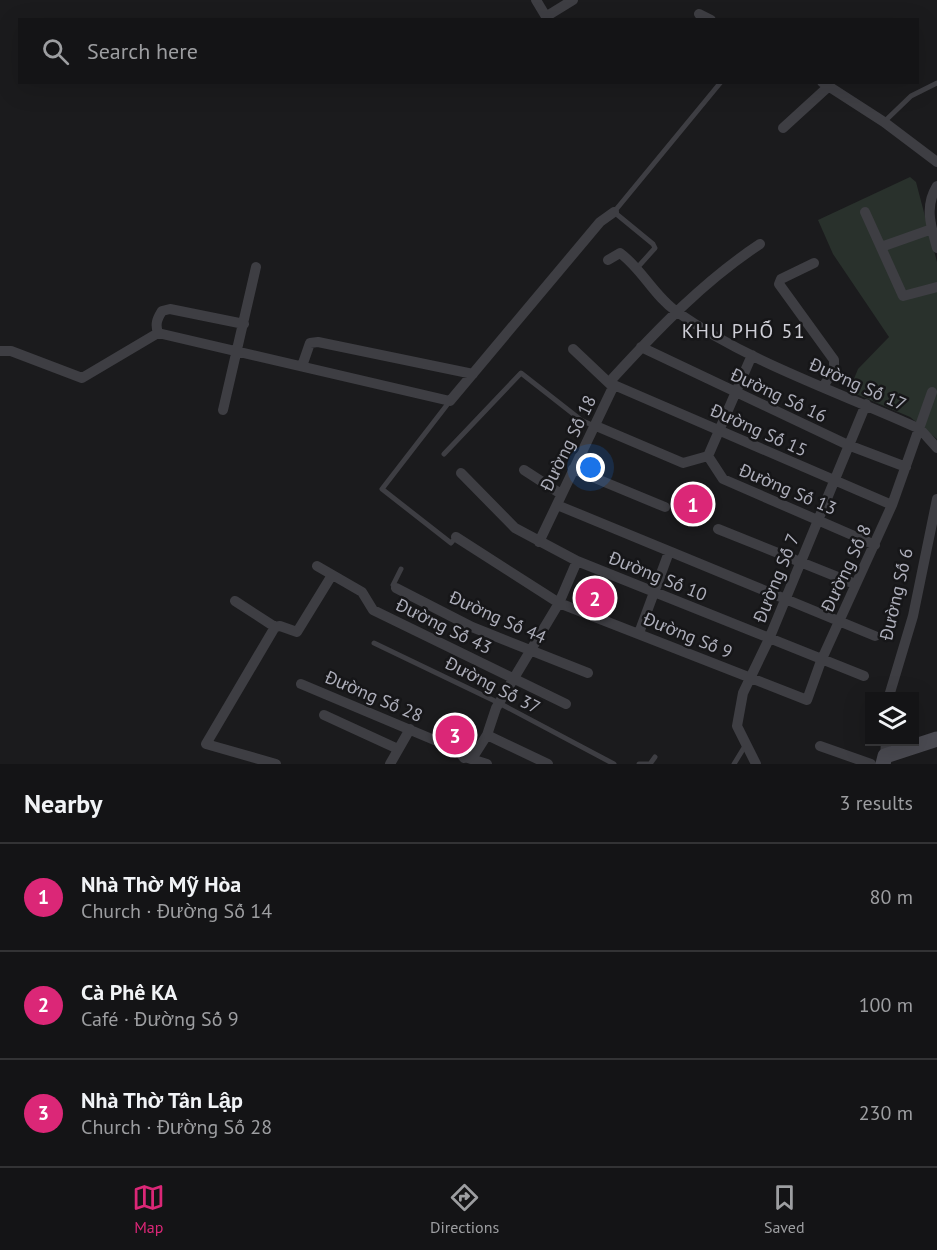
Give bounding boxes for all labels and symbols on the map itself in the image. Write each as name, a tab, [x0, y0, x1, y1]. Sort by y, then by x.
district label: KHU PHỐ 51	[682, 318, 806, 344]
street label: Đường Số 17	[805, 352, 910, 416]
street label: Đường Số 16	[726, 362, 831, 427]
street label: Đường Số 18	[535, 391, 601, 496]
street label: Đường Số 15	[706, 398, 811, 462]
your location	[576, 453, 605, 482]
street label: Đường Số 13	[735, 458, 840, 520]
pin: 1	[674, 482, 712, 526]
street label: Đường Số 8	[815, 521, 876, 616]
street label: Đường Số 7	[747, 530, 804, 627]
street label: Đường Số 10	[605, 546, 711, 606]
street label: Đường Số 6	[874, 546, 918, 643]
pin: 2	[576, 576, 614, 620]
street label: Đường Số 44	[445, 585, 550, 649]
street label: Đường Số 43	[391, 593, 496, 659]
street label: Đường Số 9	[639, 606, 736, 663]
street label: Đường Số 37	[441, 651, 544, 719]
street label: Đường Số 28	[321, 665, 426, 727]
pin: 3	[436, 712, 474, 758]

